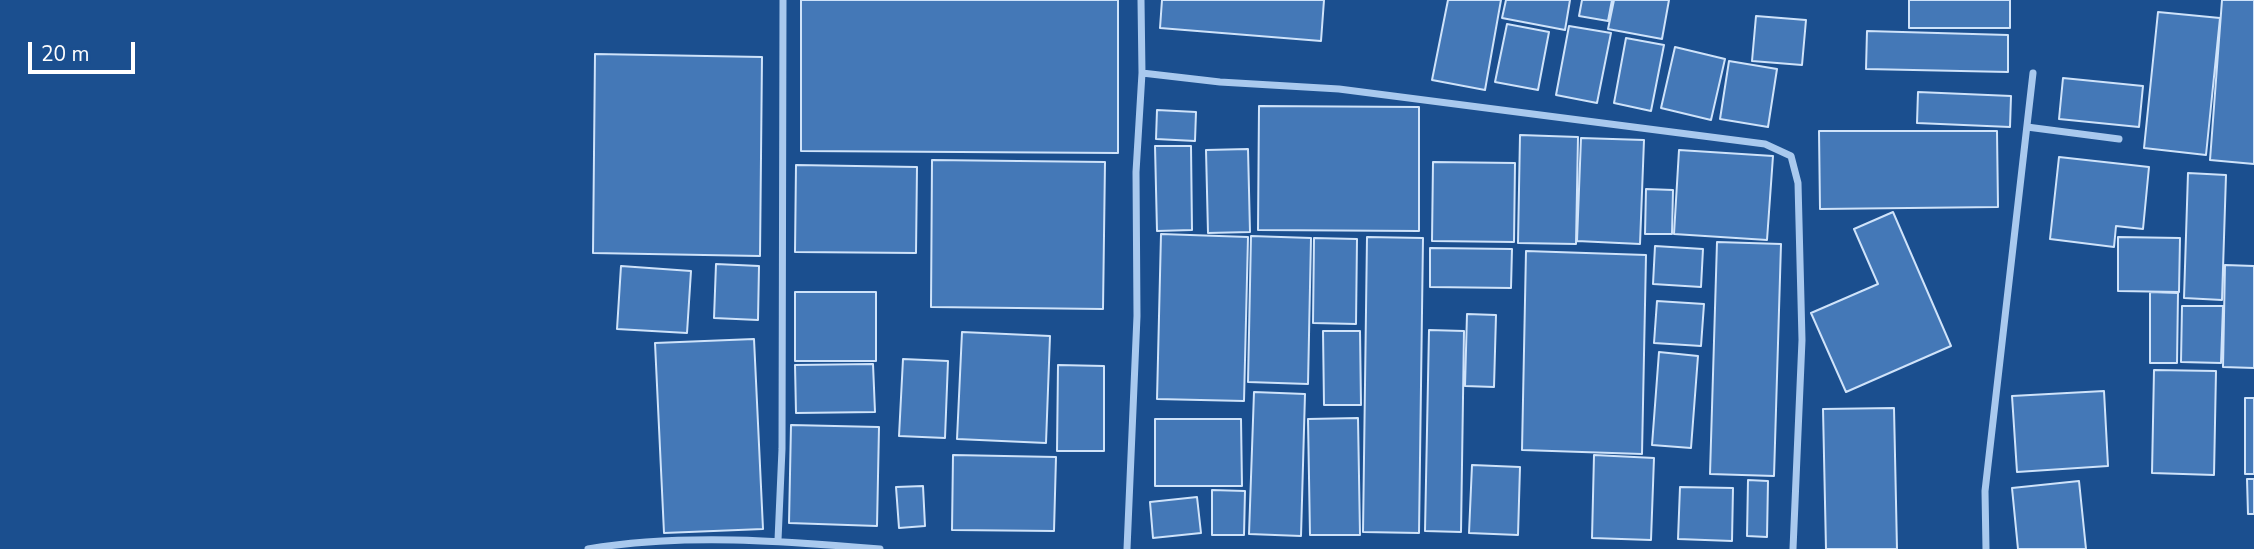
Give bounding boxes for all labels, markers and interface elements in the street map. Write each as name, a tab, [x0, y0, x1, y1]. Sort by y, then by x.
scale bar	[32, 28, 138, 72]
text: 20 m	[41, 40, 90, 68]

